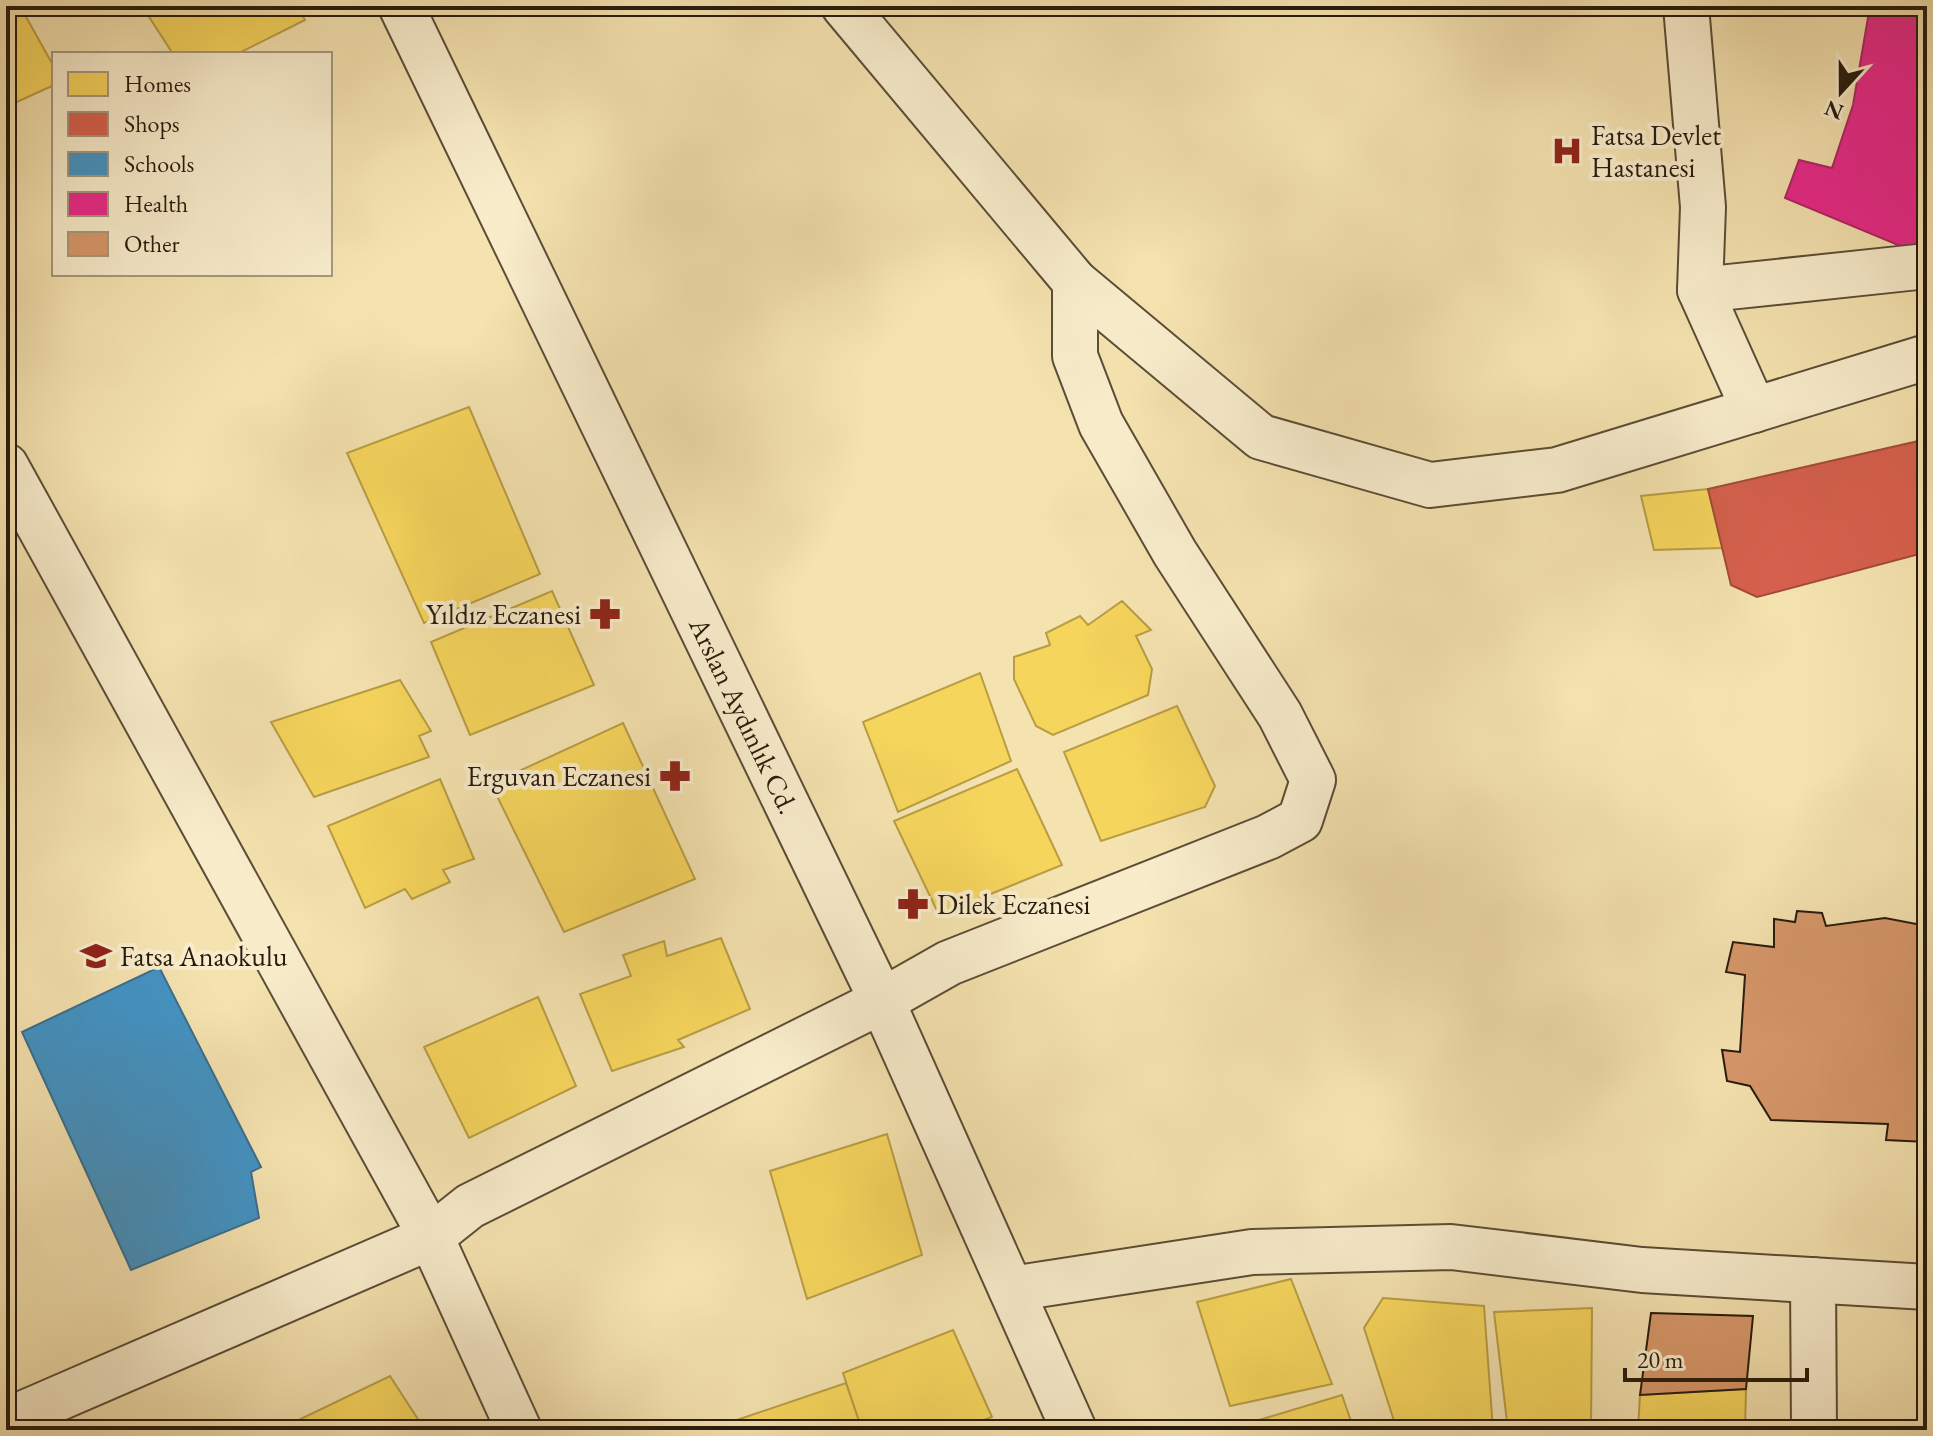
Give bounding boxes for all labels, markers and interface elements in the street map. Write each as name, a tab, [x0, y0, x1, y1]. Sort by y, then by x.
legend	[52, 52, 332, 276]
north arrow	[1801, 52, 1881, 132]
text: Homes	[124, 68, 191, 99]
text: N	[1820, 93, 1848, 127]
text: Shops	[124, 108, 180, 139]
place label: Fatsa Devlet Hastanesi	[1591, 117, 1721, 185]
hospital icon: Fatsa Devlet Hastanesi	[1550, 134, 1584, 168]
text: Schools	[124, 148, 194, 179]
text: Health	[124, 188, 188, 219]
text: Other	[124, 228, 180, 259]
place label: Yıldız Eczanesi	[426, 596, 581, 632]
pharmacy icon: Yıldız Eczanesi	[588, 597, 622, 631]
street label: Arslan Aydınlık Cd.	[681, 610, 807, 820]
place label: Erguvan Eczanesi	[466, 758, 651, 794]
pharmacy icon: Erguvan Eczanesi	[658, 759, 692, 793]
place label: Dilek Eczanesi	[937, 886, 1091, 922]
pharmacy icon: Dilek Eczanesi	[896, 887, 930, 921]
place label: Fatsa Anaokulu	[120, 938, 288, 974]
school or university icon: Fatsa Anaokulu	[79, 939, 113, 973]
scale bar	[1625, 1332, 1807, 1382]
text: 20 m	[1637, 1344, 1684, 1375]

